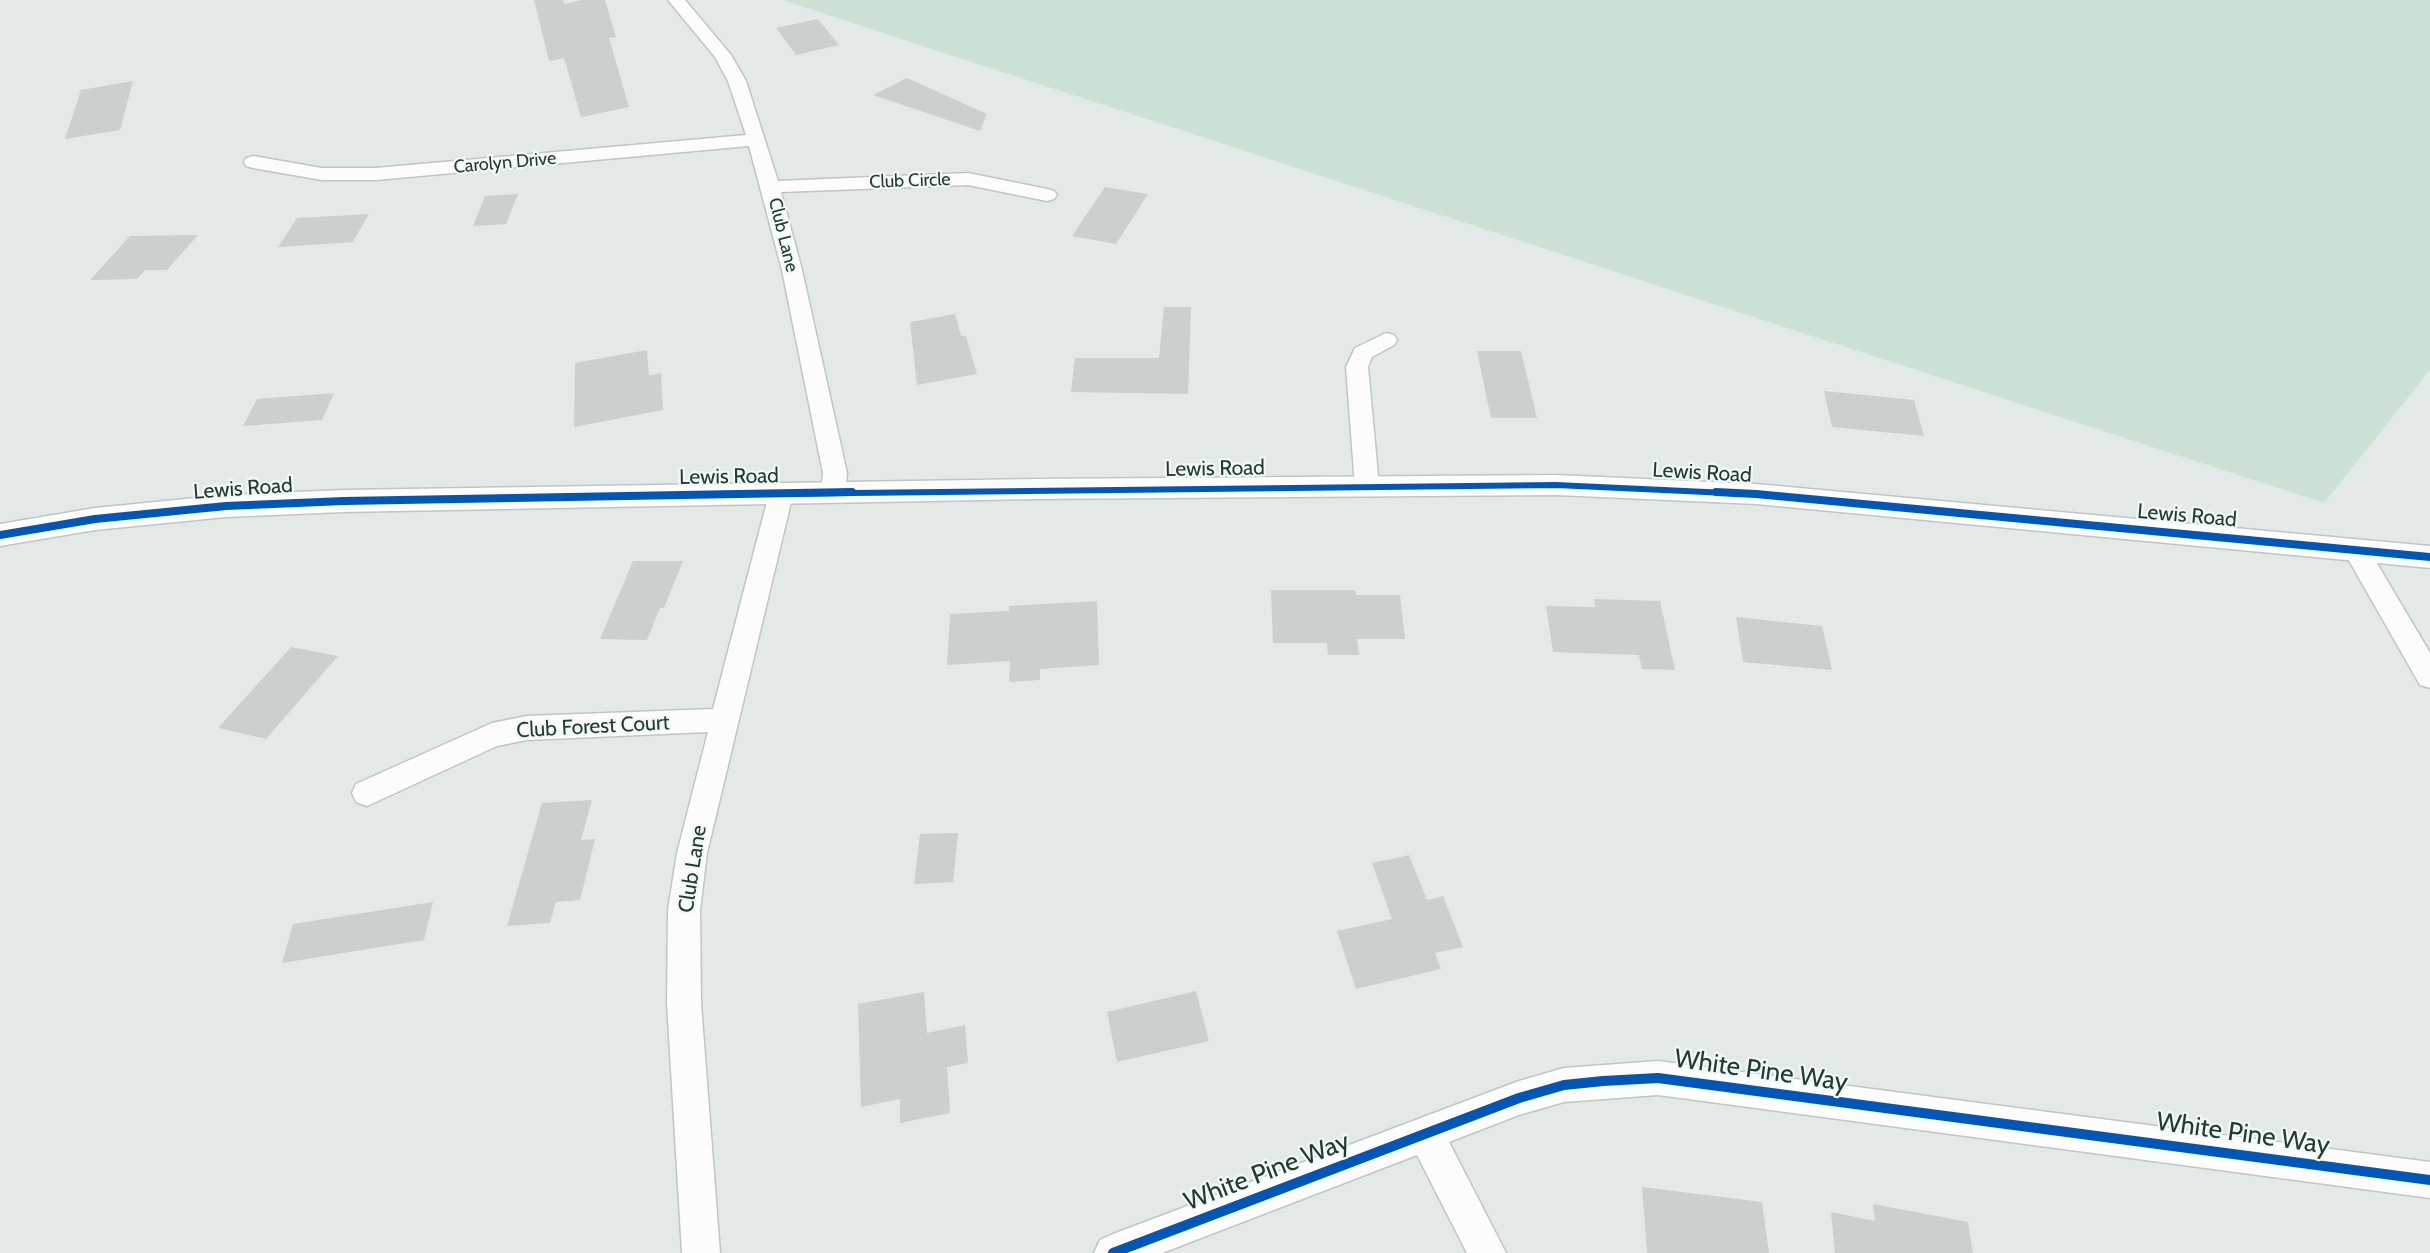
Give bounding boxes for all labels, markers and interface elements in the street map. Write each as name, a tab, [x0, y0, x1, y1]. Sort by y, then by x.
street label: Carolyn Drive	[453, 148, 557, 178]
street label: Club Circle	[869, 169, 951, 193]
street label: Club Lane	[763, 196, 803, 274]
street label: Lewis Road	[1165, 456, 1265, 482]
street label: Lewis Road	[1652, 458, 1752, 488]
street label: Lewis Road	[679, 464, 779, 490]
street label: Lewis Road	[192, 473, 294, 505]
street label: Lewis Road	[2136, 499, 2238, 533]
street label: Club Forest Court	[516, 710, 670, 744]
street label: Club Lane	[674, 823, 712, 915]
street label: White Pine Way	[1672, 1043, 1850, 1099]
street label: White Pine Way	[2154, 1106, 2332, 1162]
street label: White Pine Way	[1180, 1126, 1354, 1218]

